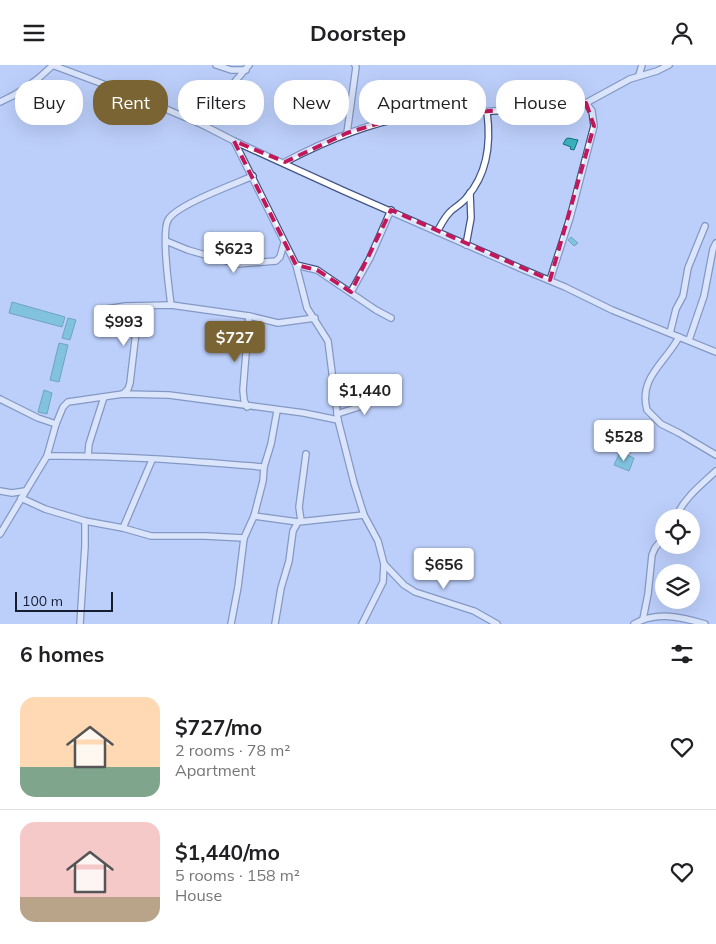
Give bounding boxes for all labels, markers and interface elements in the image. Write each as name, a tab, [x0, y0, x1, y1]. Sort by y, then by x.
icon: menu	[20, 19, 48, 47]
text: Doorstep	[310, 19, 406, 47]
icon: person	[668, 19, 696, 47]
chip: Buy	[15, 80, 83, 125]
chip: Rent	[93, 80, 168, 125]
chip: Filters	[178, 80, 264, 125]
chip: New	[274, 80, 349, 125]
chip: Apartment	[359, 80, 486, 125]
chip: House	[496, 80, 585, 125]
pin: $623	[204, 231, 264, 274]
text: $623	[215, 238, 253, 258]
pin: $993	[94, 305, 154, 347]
text: $993	[105, 311, 143, 331]
pin: $727	[205, 321, 265, 363]
text: $727	[216, 327, 254, 347]
pin: $1,440	[324, 373, 406, 416]
text: $1,440	[339, 380, 391, 400]
pin: $528	[594, 419, 654, 462]
text: $528	[605, 426, 643, 446]
map controls	[655, 509, 700, 609]
button: locate	[655, 509, 700, 554]
pin: $656	[414, 547, 474, 590]
text: $656	[425, 554, 463, 574]
button: layers	[655, 564, 700, 609]
scale bar	[15, 589, 112, 612]
text: 100 m	[22, 592, 63, 610]
icon: filters	[668, 640, 696, 668]
text: 6 homes	[20, 641, 104, 667]
text: $727/mo	[175, 714, 262, 740]
icon: home	[60, 717, 120, 777]
icon: heart	[668, 733, 696, 761]
text: 2 rooms · 78 m²	[175, 740, 290, 760]
text: Apartment	[175, 760, 256, 780]
text: $1,440/mo	[175, 839, 280, 865]
icon: home	[60, 842, 120, 902]
icon: heart	[668, 858, 696, 886]
text: 5 rooms · 158 m²	[175, 865, 300, 885]
text: House	[175, 885, 222, 905]

